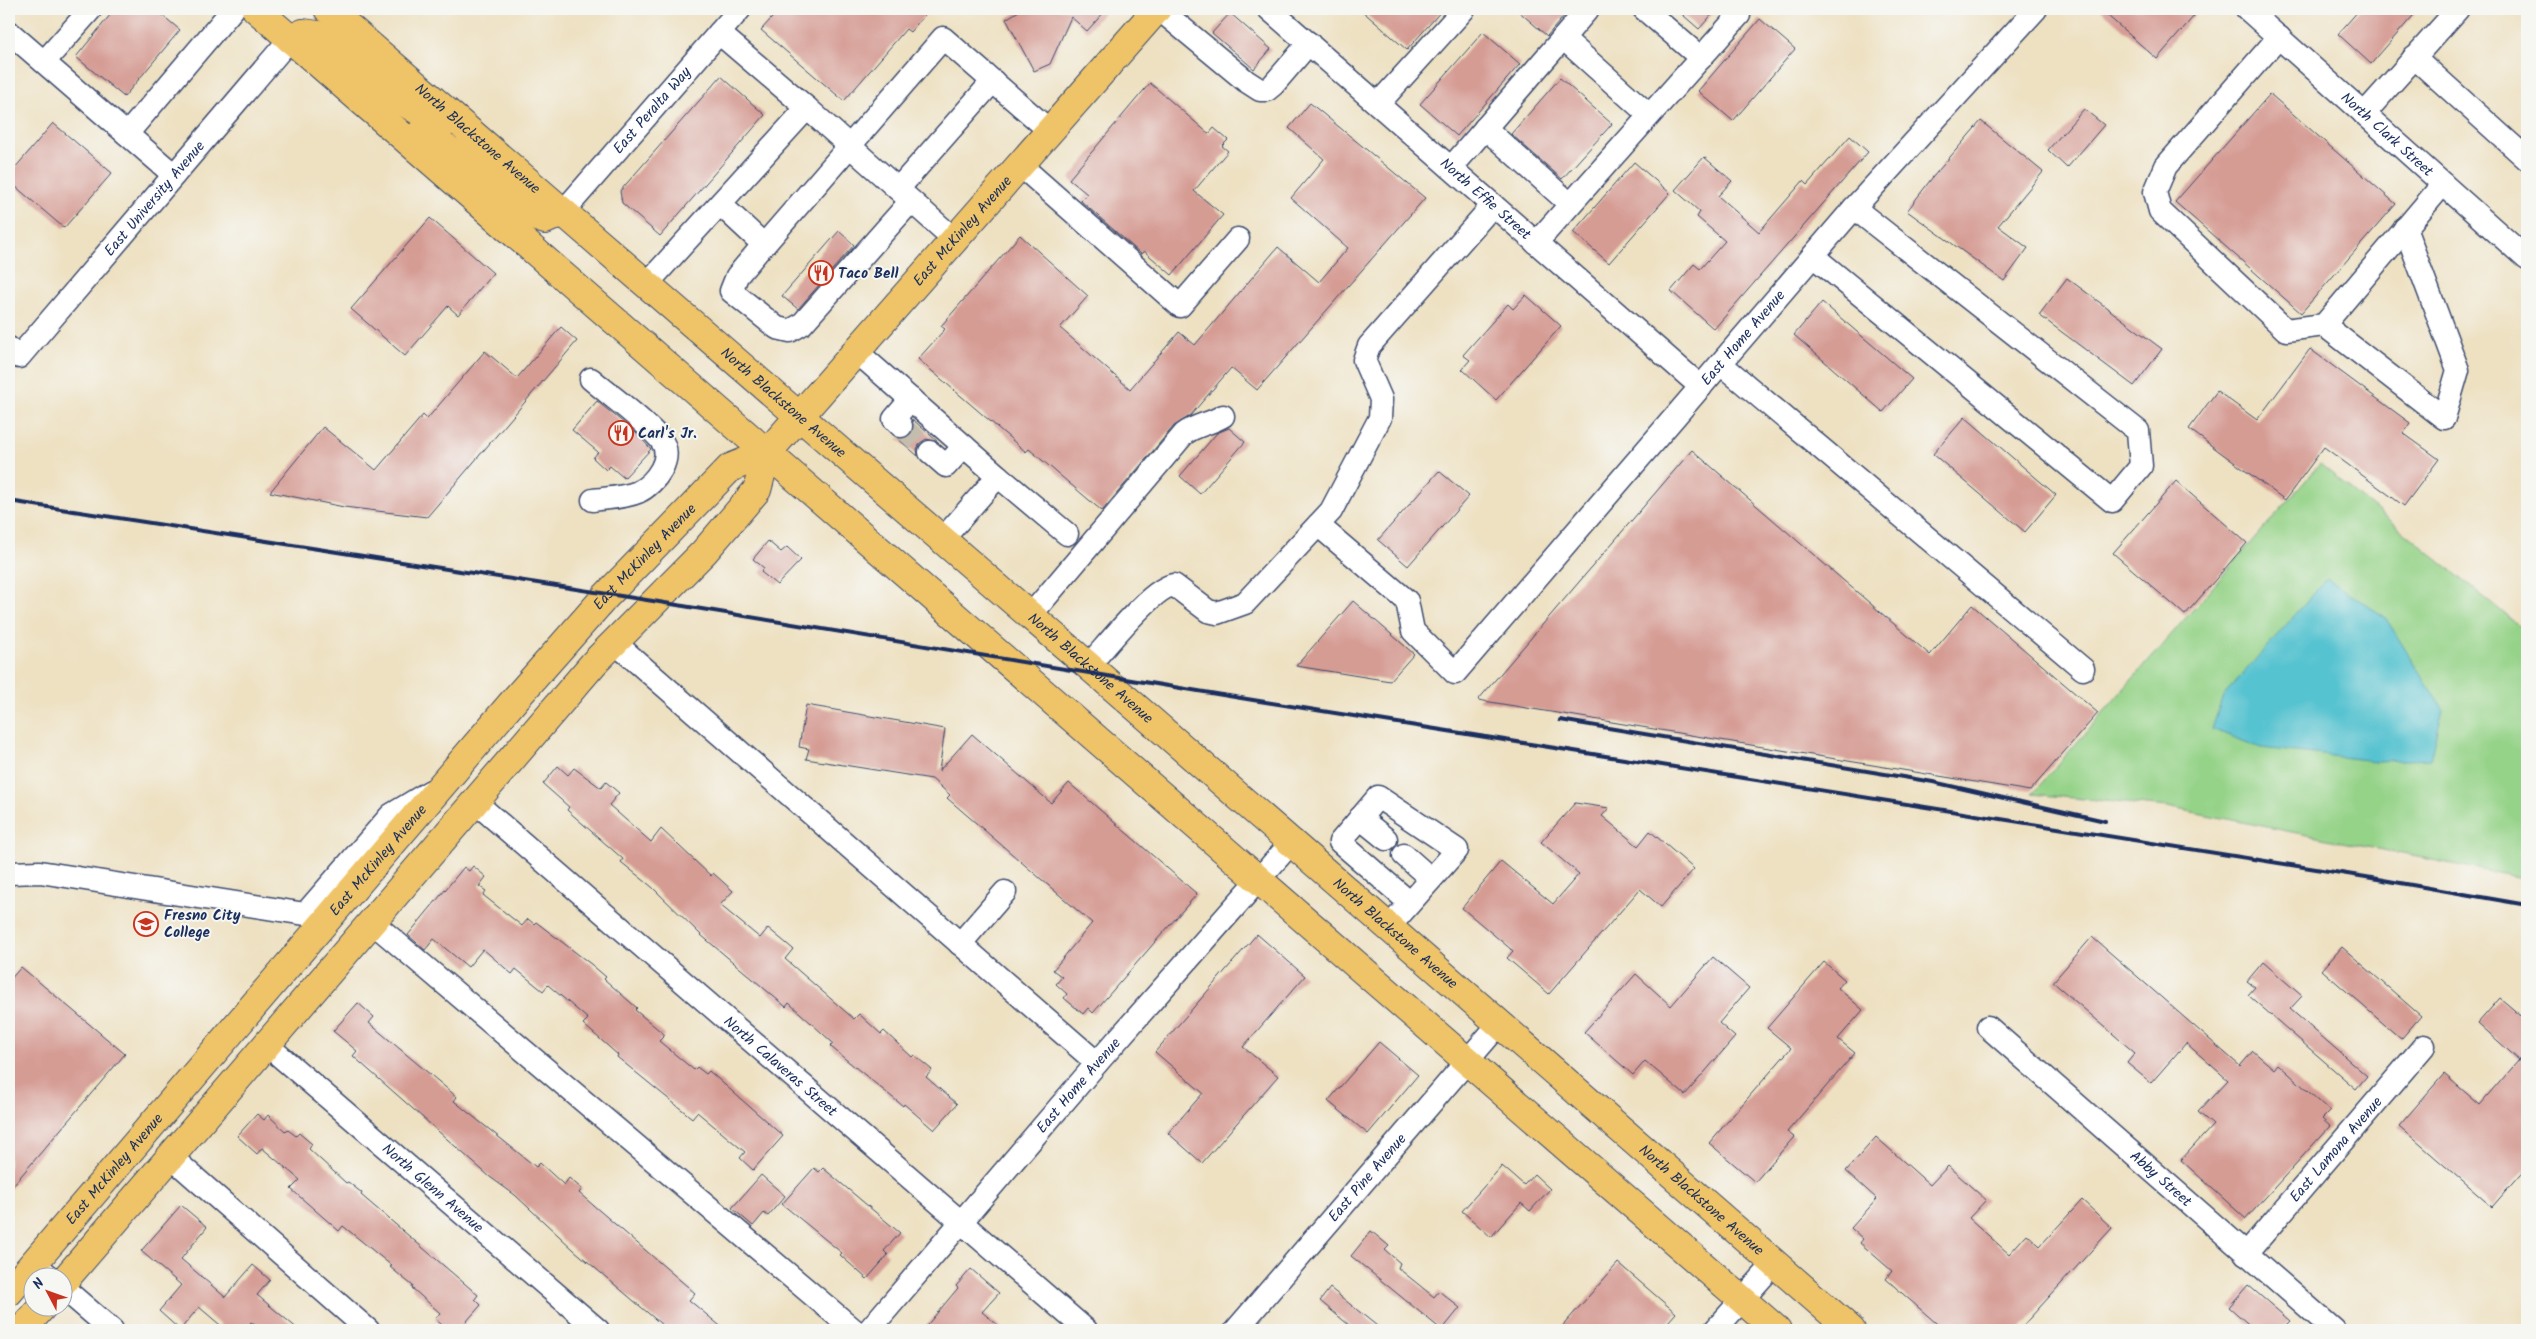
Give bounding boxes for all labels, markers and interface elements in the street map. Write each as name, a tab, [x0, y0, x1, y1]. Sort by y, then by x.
street label: East Peralta Way	[607, 61, 698, 160]
street label: North Blackstone Avenue	[409, 78, 546, 201]
street label: North Clark Street	[2335, 87, 2439, 183]
street label: East University Avenue	[99, 135, 212, 262]
street label: North Effie Street	[1434, 153, 1536, 246]
street label: East McKinley Avenue	[908, 170, 1019, 292]
restaurant icon: Taco Bell	[808, 260, 834, 286]
place label: Taco Bell	[838, 262, 898, 286]
street label: East Home Avenue	[1695, 285, 1792, 392]
street label: North Blackstone Avenue	[715, 342, 851, 465]
restaurant icon: Carl's Jr.	[608, 420, 634, 446]
place label: Carl's Jr.	[638, 422, 697, 446]
street label: East McKinley Avenue	[588, 498, 703, 616]
street label: North Blackstone Avenue	[1022, 607, 1159, 730]
street label: East McKinley Avenue	[324, 799, 434, 922]
street label: North Blackstone Avenue	[1327, 872, 1463, 996]
place label: Fresno City College	[164, 904, 241, 945]
school or university icon: Fresno City College	[133, 911, 159, 937]
street label: North Calaveras Street	[718, 1011, 843, 1123]
street label: East Home Avenue	[1031, 1032, 1127, 1139]
street label: East Lamona Avenue	[2284, 1091, 2389, 1208]
street label: East McKinley Avenue	[60, 1108, 170, 1231]
street label: East Pine Avenue	[1323, 1128, 1413, 1228]
street label: North Glenn Avenue	[376, 1138, 489, 1240]
street label: North Blackstone Avenue	[1633, 1139, 1769, 1262]
street label: Abby Street	[2124, 1145, 2197, 1213]
north arrow	[22, 1266, 72, 1316]
text: N	[28, 1273, 50, 1295]

